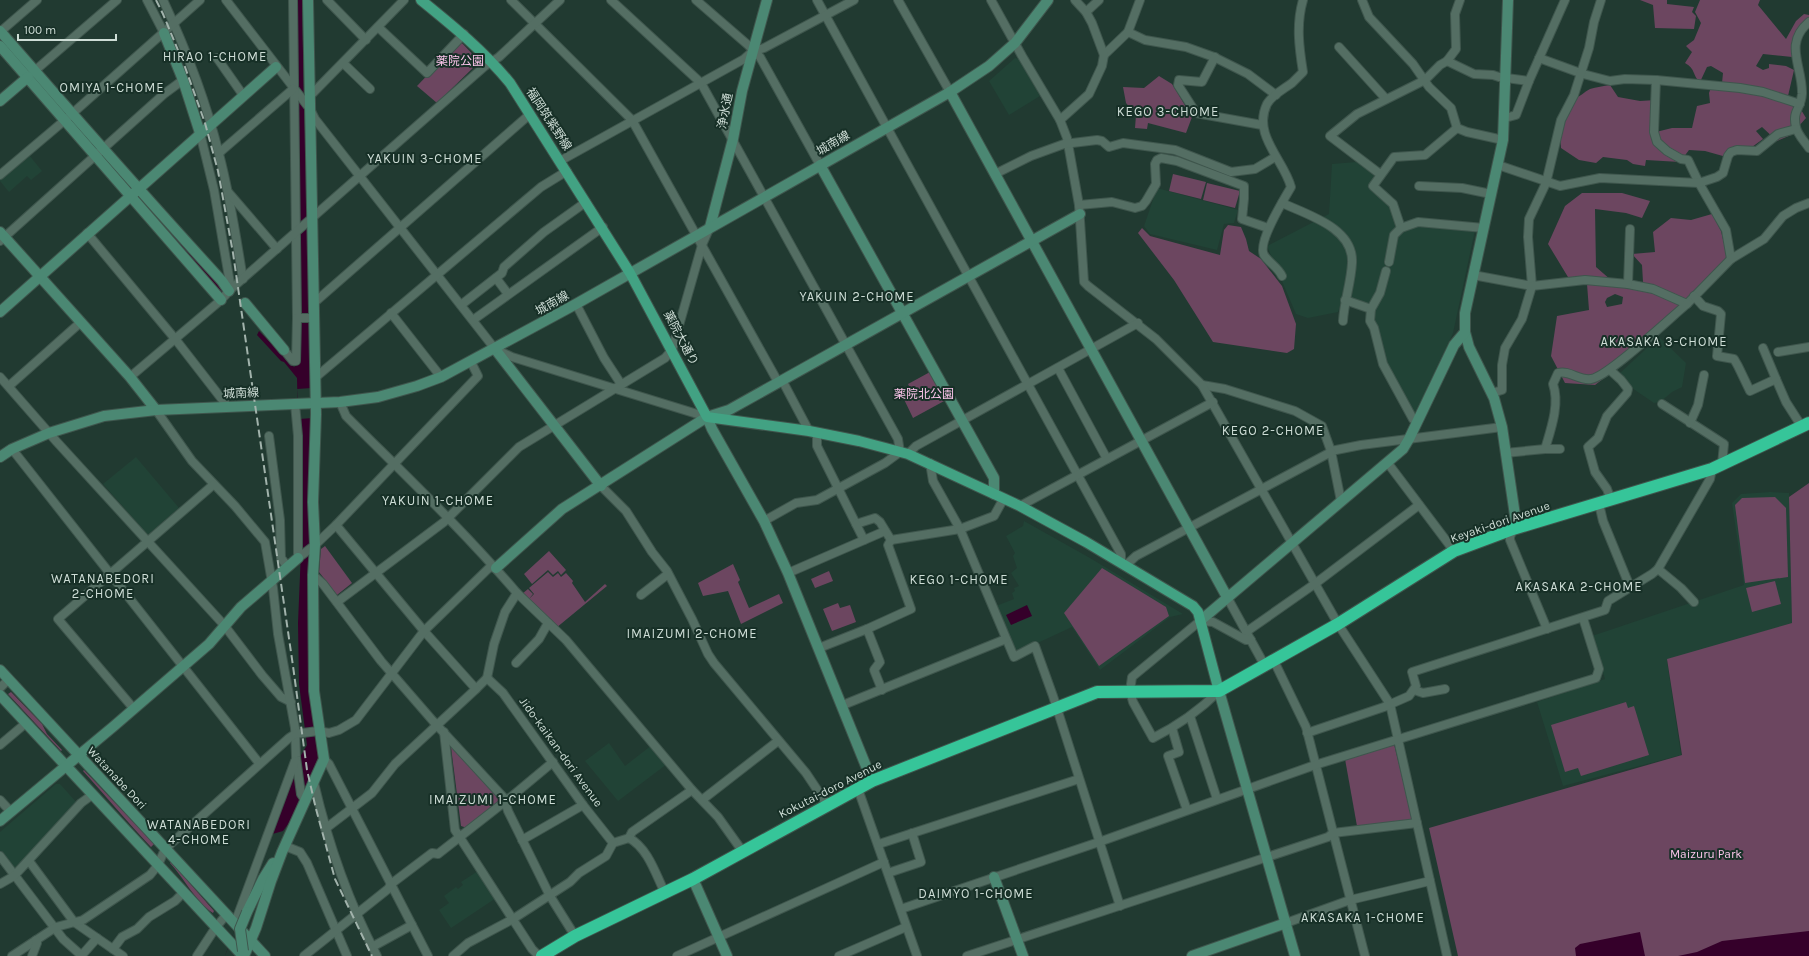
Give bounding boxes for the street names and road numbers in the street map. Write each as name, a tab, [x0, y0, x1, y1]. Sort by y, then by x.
street label: 福岡筑紫野線	[524, 85, 574, 153]
street label: 浄水通	[715, 92, 735, 130]
street label: 城南線	[814, 128, 852, 158]
street label: 城南線	[533, 288, 571, 318]
street label: 薬院大通り	[661, 308, 701, 368]
street label: 城南線	[223, 385, 259, 401]
street label: Keyaki-dori Avenue	[1449, 498, 1551, 546]
street label: Jido-kaikan-dori Avenue	[517, 695, 605, 809]
street label: Watanabe Dori	[84, 744, 150, 812]
street label: Kokutai-doro Avenue	[776, 757, 884, 821]

